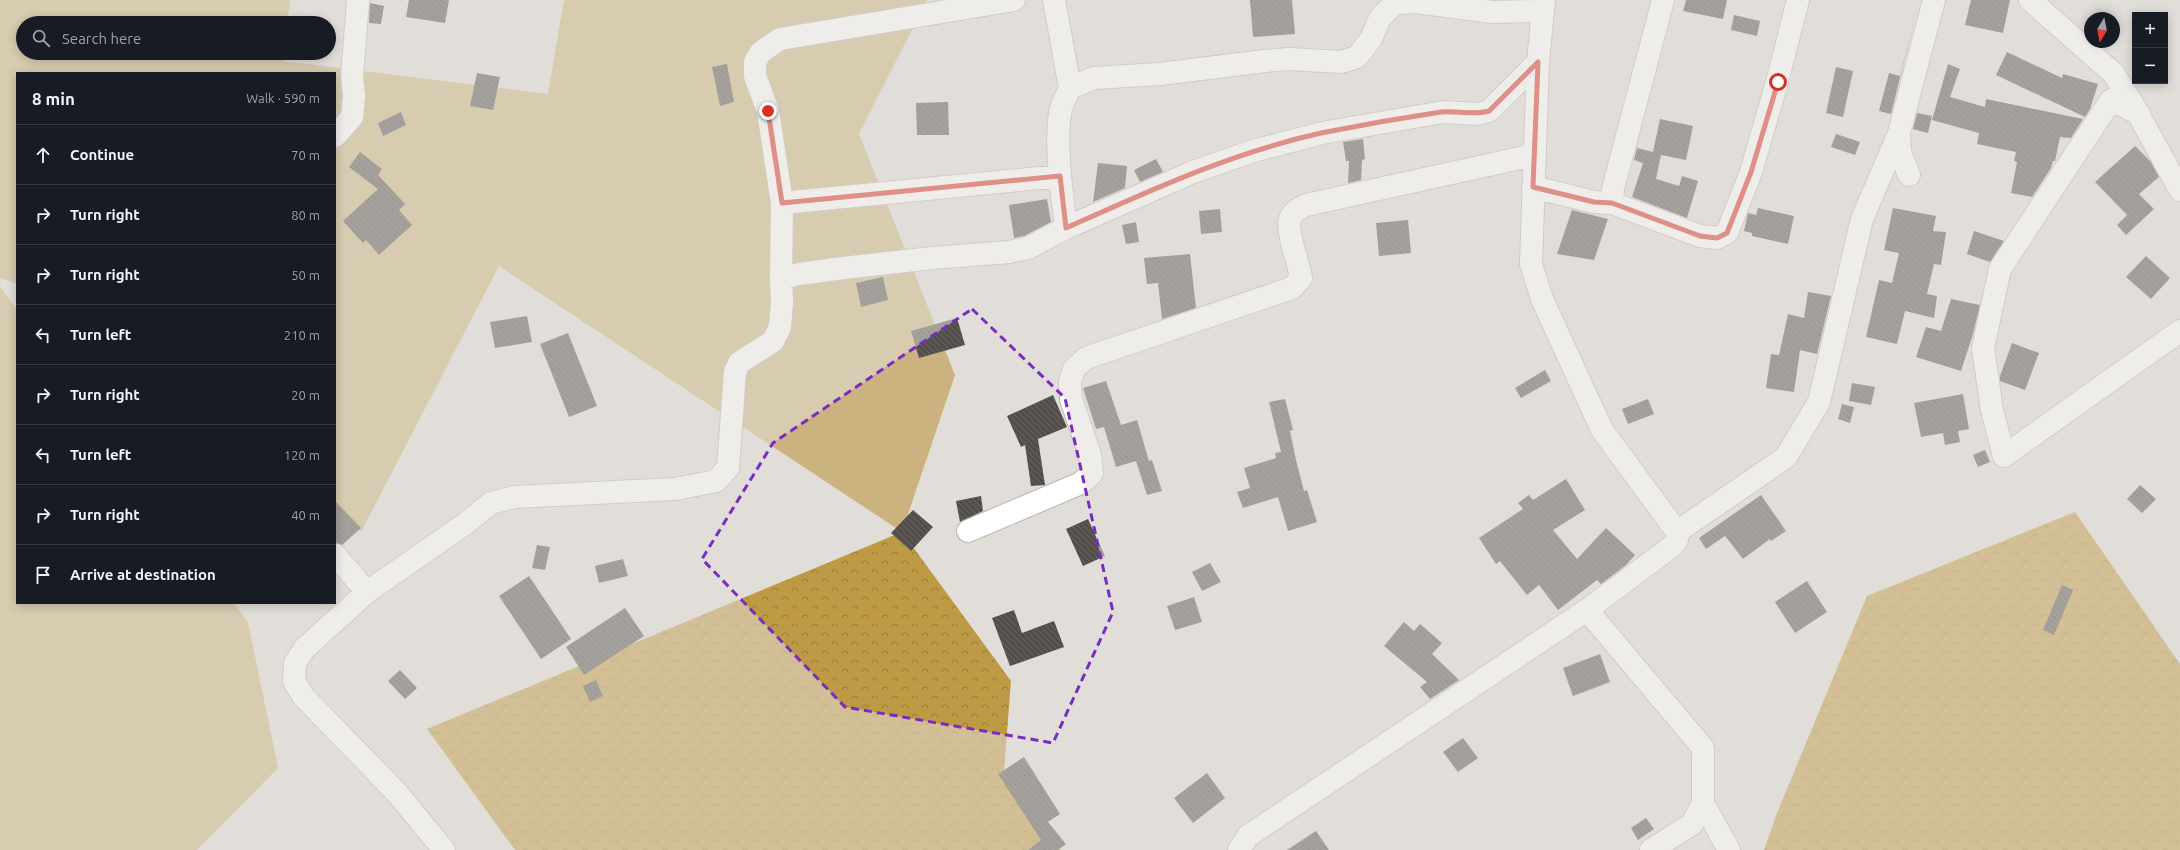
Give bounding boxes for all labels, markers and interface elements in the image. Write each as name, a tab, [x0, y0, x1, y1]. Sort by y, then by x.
north arrow	[2084, 12, 2120, 48]
map controls	[2132, 12, 2168, 84]
button: +	[2132, 12, 2168, 48]
search box	[16, 16, 336, 60]
icon: search	[30, 27, 52, 49]
text: Search here	[62, 30, 141, 47]
button: −	[2132, 48, 2168, 84]
route start	[1769, 73, 1787, 91]
text: 8 min	[32, 89, 75, 108]
text: Walk · 590 m	[246, 91, 320, 105]
route end	[759, 102, 777, 120]
icon: ahead	[32, 144, 54, 166]
text: Continue	[70, 146, 134, 163]
text: 70 m	[291, 148, 320, 162]
icon: right	[32, 204, 54, 226]
text: Turn right	[70, 206, 140, 223]
text: 80 m	[291, 208, 320, 222]
icon: right	[32, 264, 54, 286]
text: Turn right	[70, 266, 140, 283]
text: 50 m	[291, 268, 320, 282]
icon: left	[32, 324, 54, 346]
text: Turn left	[70, 326, 131, 343]
text: 210 m	[284, 328, 320, 342]
icon: right	[32, 384, 54, 406]
text: Turn right	[70, 386, 140, 403]
text: 20 m	[291, 388, 320, 402]
icon: left	[32, 444, 54, 466]
text: Turn left	[70, 446, 131, 463]
text: 120 m	[284, 448, 320, 462]
icon: right	[32, 504, 54, 526]
text: Turn right	[70, 506, 140, 523]
text: 40 m	[291, 508, 320, 522]
icon: arrive	[32, 564, 54, 586]
text: Arrive at destination	[70, 566, 216, 583]

